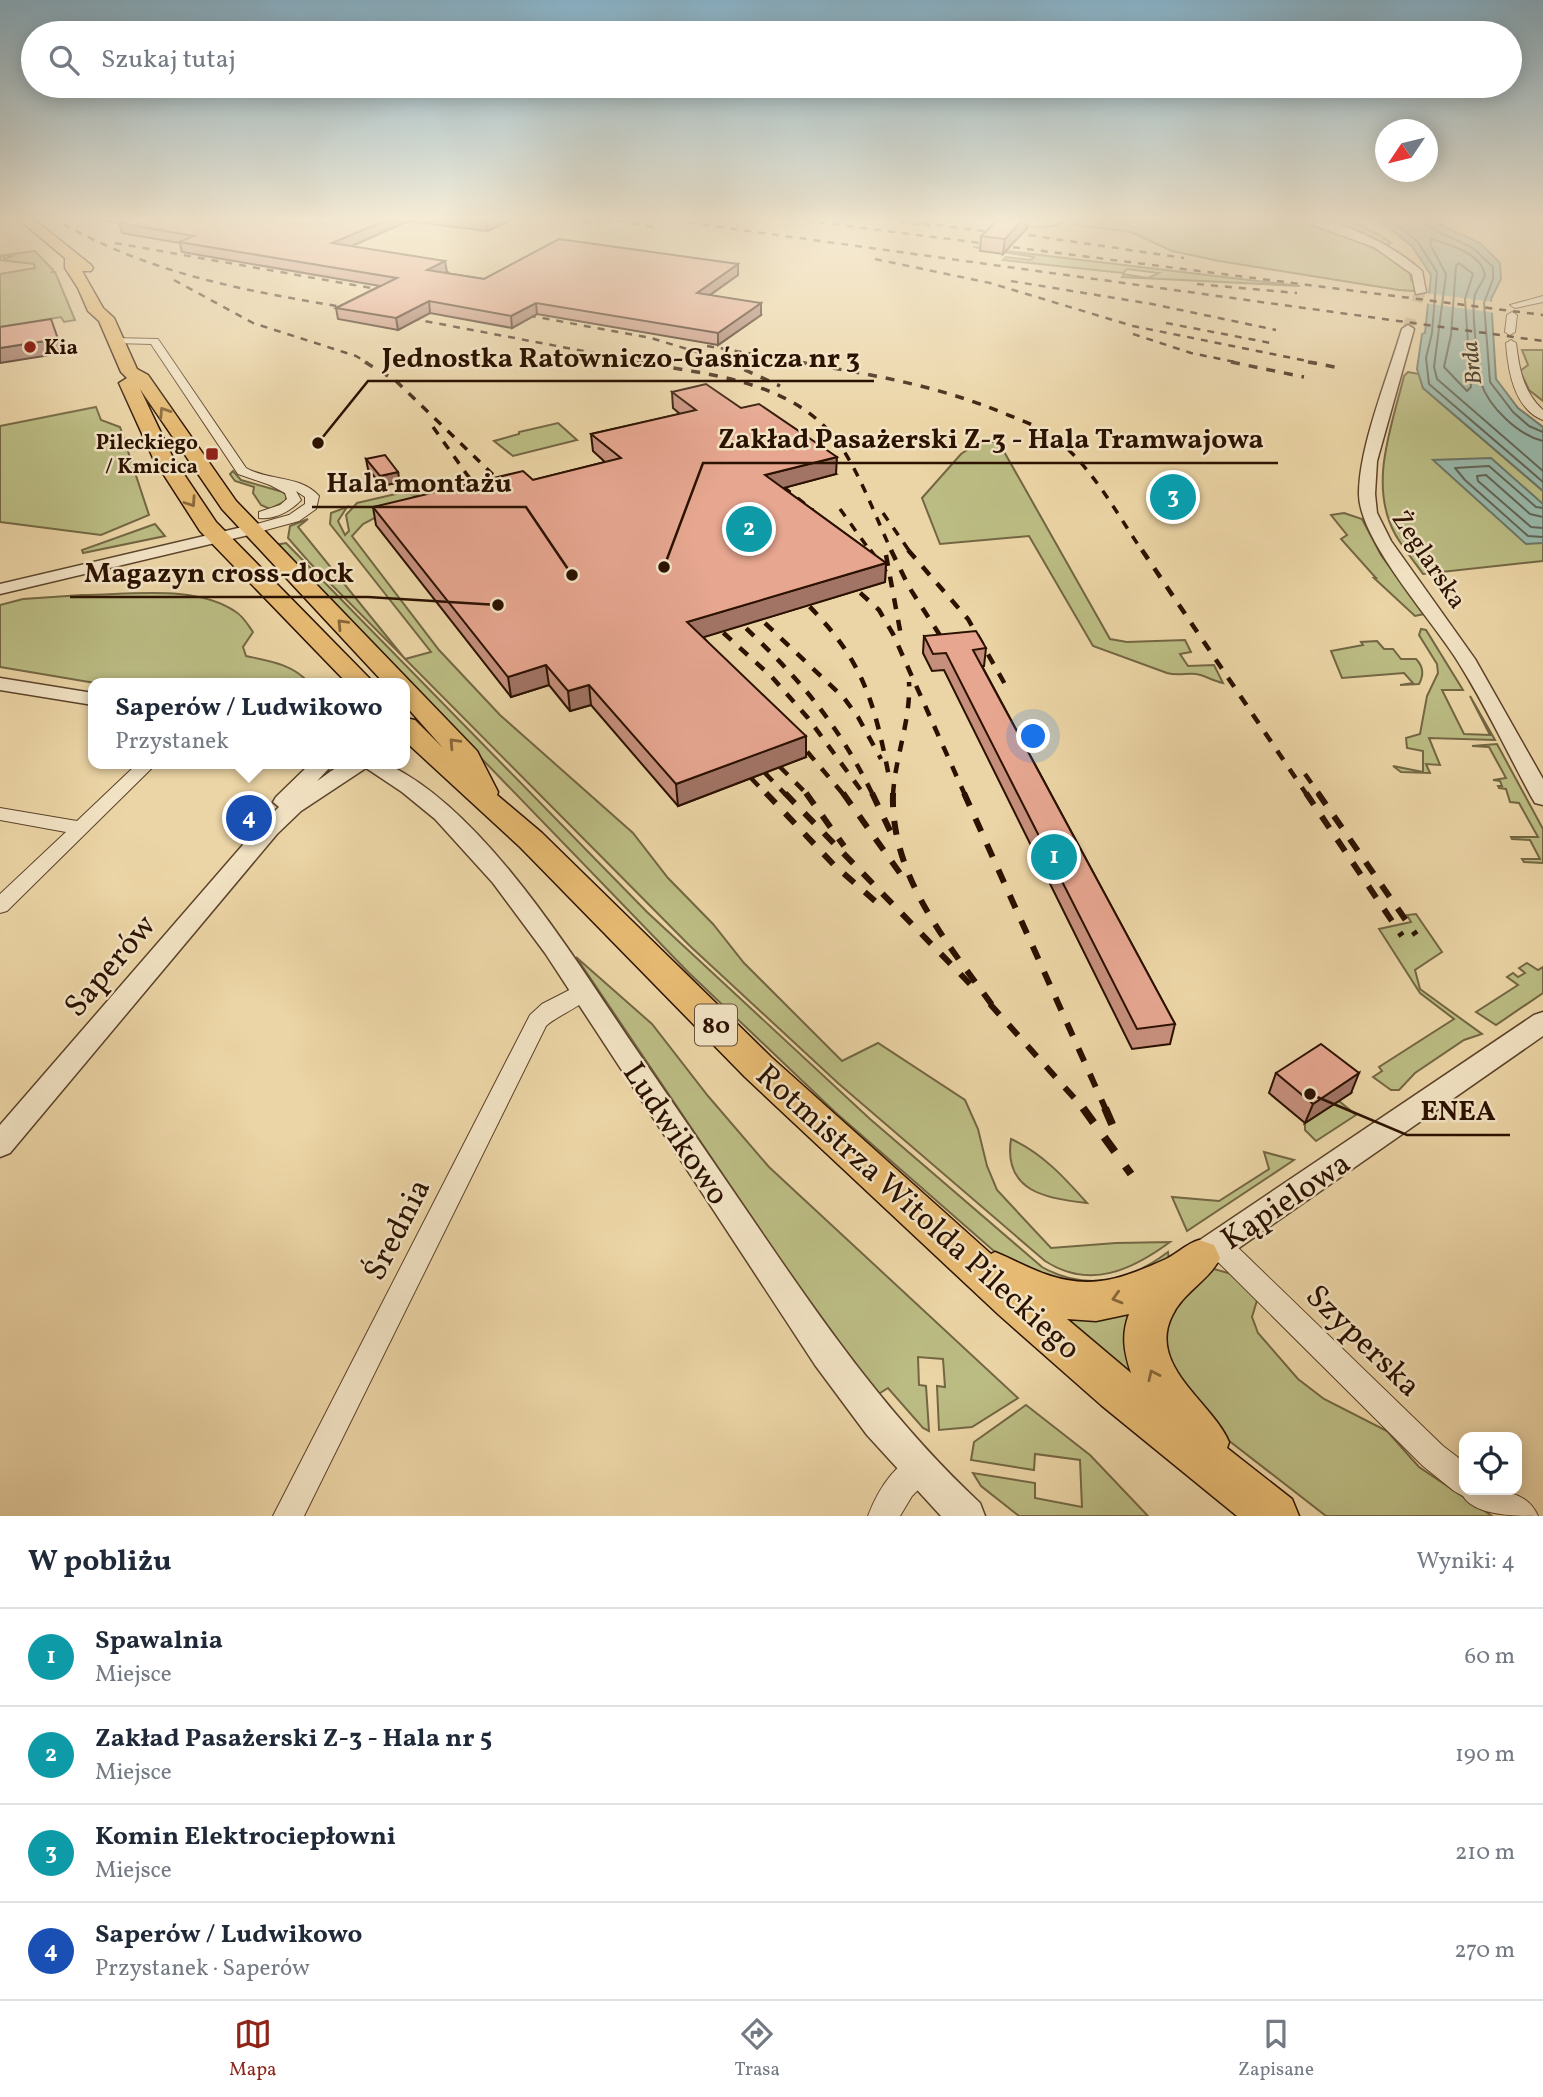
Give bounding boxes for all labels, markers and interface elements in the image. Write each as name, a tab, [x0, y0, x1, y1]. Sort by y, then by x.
search box	[21, 21, 1522, 98]
icon: search	[45, 41, 83, 79]
text: Szukaj tutaj	[101, 42, 236, 78]
north arrow	[1375, 119, 1438, 182]
callout: Jednostka Ratowniczo-Gaśnicza nr 3	[368, 332, 874, 381]
place label: Kia	[44, 334, 78, 363]
marker: Kia	[22, 339, 38, 355]
water label: Brda	[1455, 339, 1491, 386]
text: Jednostka Ratowniczo-Gaśnicza nr 3	[381, 340, 860, 379]
one-way arrow	[159, 406, 172, 419]
callout: Zakład Pasażerski Z-3 - Hala Tramwajowa	[703, 414, 1278, 463]
text: Zakład Pasażerski Z-3 - Hala Tramwajowa	[718, 421, 1264, 460]
place label: Pileckiego / Kmicica	[96, 429, 198, 482]
marker: Pileckiego / Kmicica	[204, 446, 220, 462]
callout: Hala montażu	[312, 458, 526, 507]
text: Hala montażu	[326, 465, 512, 504]
pin: 3	[1150, 471, 1196, 523]
one-way arrow	[183, 495, 196, 508]
pin: 2	[726, 503, 772, 555]
street label: Żeglarska	[1382, 504, 1475, 617]
callout: Magazyn cross-dock	[70, 548, 368, 597]
text: Magazyn cross-dock	[84, 555, 354, 594]
one-way arrow	[337, 619, 350, 632]
popup	[88, 678, 410, 769]
text: Saperów / Ludwikowo	[115, 690, 383, 726]
your location	[1016, 719, 1050, 753]
text: Przystanek	[115, 726, 229, 758]
one-way arrow	[449, 738, 462, 751]
pin: 4	[226, 792, 272, 844]
pin: 1	[1031, 831, 1077, 883]
street label: Saperów	[55, 906, 168, 1028]
road number: 80	[695, 1004, 737, 1045]
street label: Ludwikowo	[611, 1055, 738, 1215]
street label: Rotmistrza Witolda Pileckiego	[745, 1055, 1089, 1371]
callout: ENEA	[1407, 1086, 1510, 1135]
text: ENEA	[1420, 1093, 1496, 1132]
street label: Kąpielowa	[1213, 1143, 1360, 1262]
street label: Średnia	[354, 1172, 443, 1289]
street label: Szyperska	[1294, 1276, 1429, 1408]
one-way arrow	[1112, 1289, 1124, 1304]
one-way arrow	[1147, 1370, 1161, 1382]
map controls	[1459, 1432, 1522, 1495]
button: locate	[1459, 1432, 1522, 1495]
text: W pobliżu	[28, 1541, 171, 1583]
text: Wyniki: 4	[1417, 1546, 1515, 1578]
text: Spawalnia	[95, 1623, 223, 1659]
text: 1	[46, 1641, 56, 1673]
text: 60 m	[1465, 1641, 1515, 1673]
text: Miejsce	[95, 1659, 172, 1691]
text: Zakład Pasażerski Z-3 - Hala nr 5	[95, 1721, 492, 1757]
text: 2	[45, 1739, 57, 1771]
text: 190 m	[1455, 1739, 1515, 1771]
text: Miejsce	[95, 1757, 172, 1789]
text: Komin Elektrociepłowni	[95, 1819, 396, 1855]
text: 3	[45, 1837, 57, 1869]
text: 210 m	[1455, 1837, 1515, 1869]
text: Miejsce	[95, 1855, 172, 1887]
text: Saperów / Ludwikowo	[95, 1917, 362, 1953]
text: 4	[44, 1935, 58, 1967]
text: 270 m	[1454, 1935, 1515, 1967]
text: Przystanek · Saperów	[95, 1953, 310, 1985]
tab: Mapa	[229, 2015, 277, 2083]
tab: Trasa	[735, 2015, 780, 2083]
tab: Zapisane	[1238, 2015, 1314, 2083]

